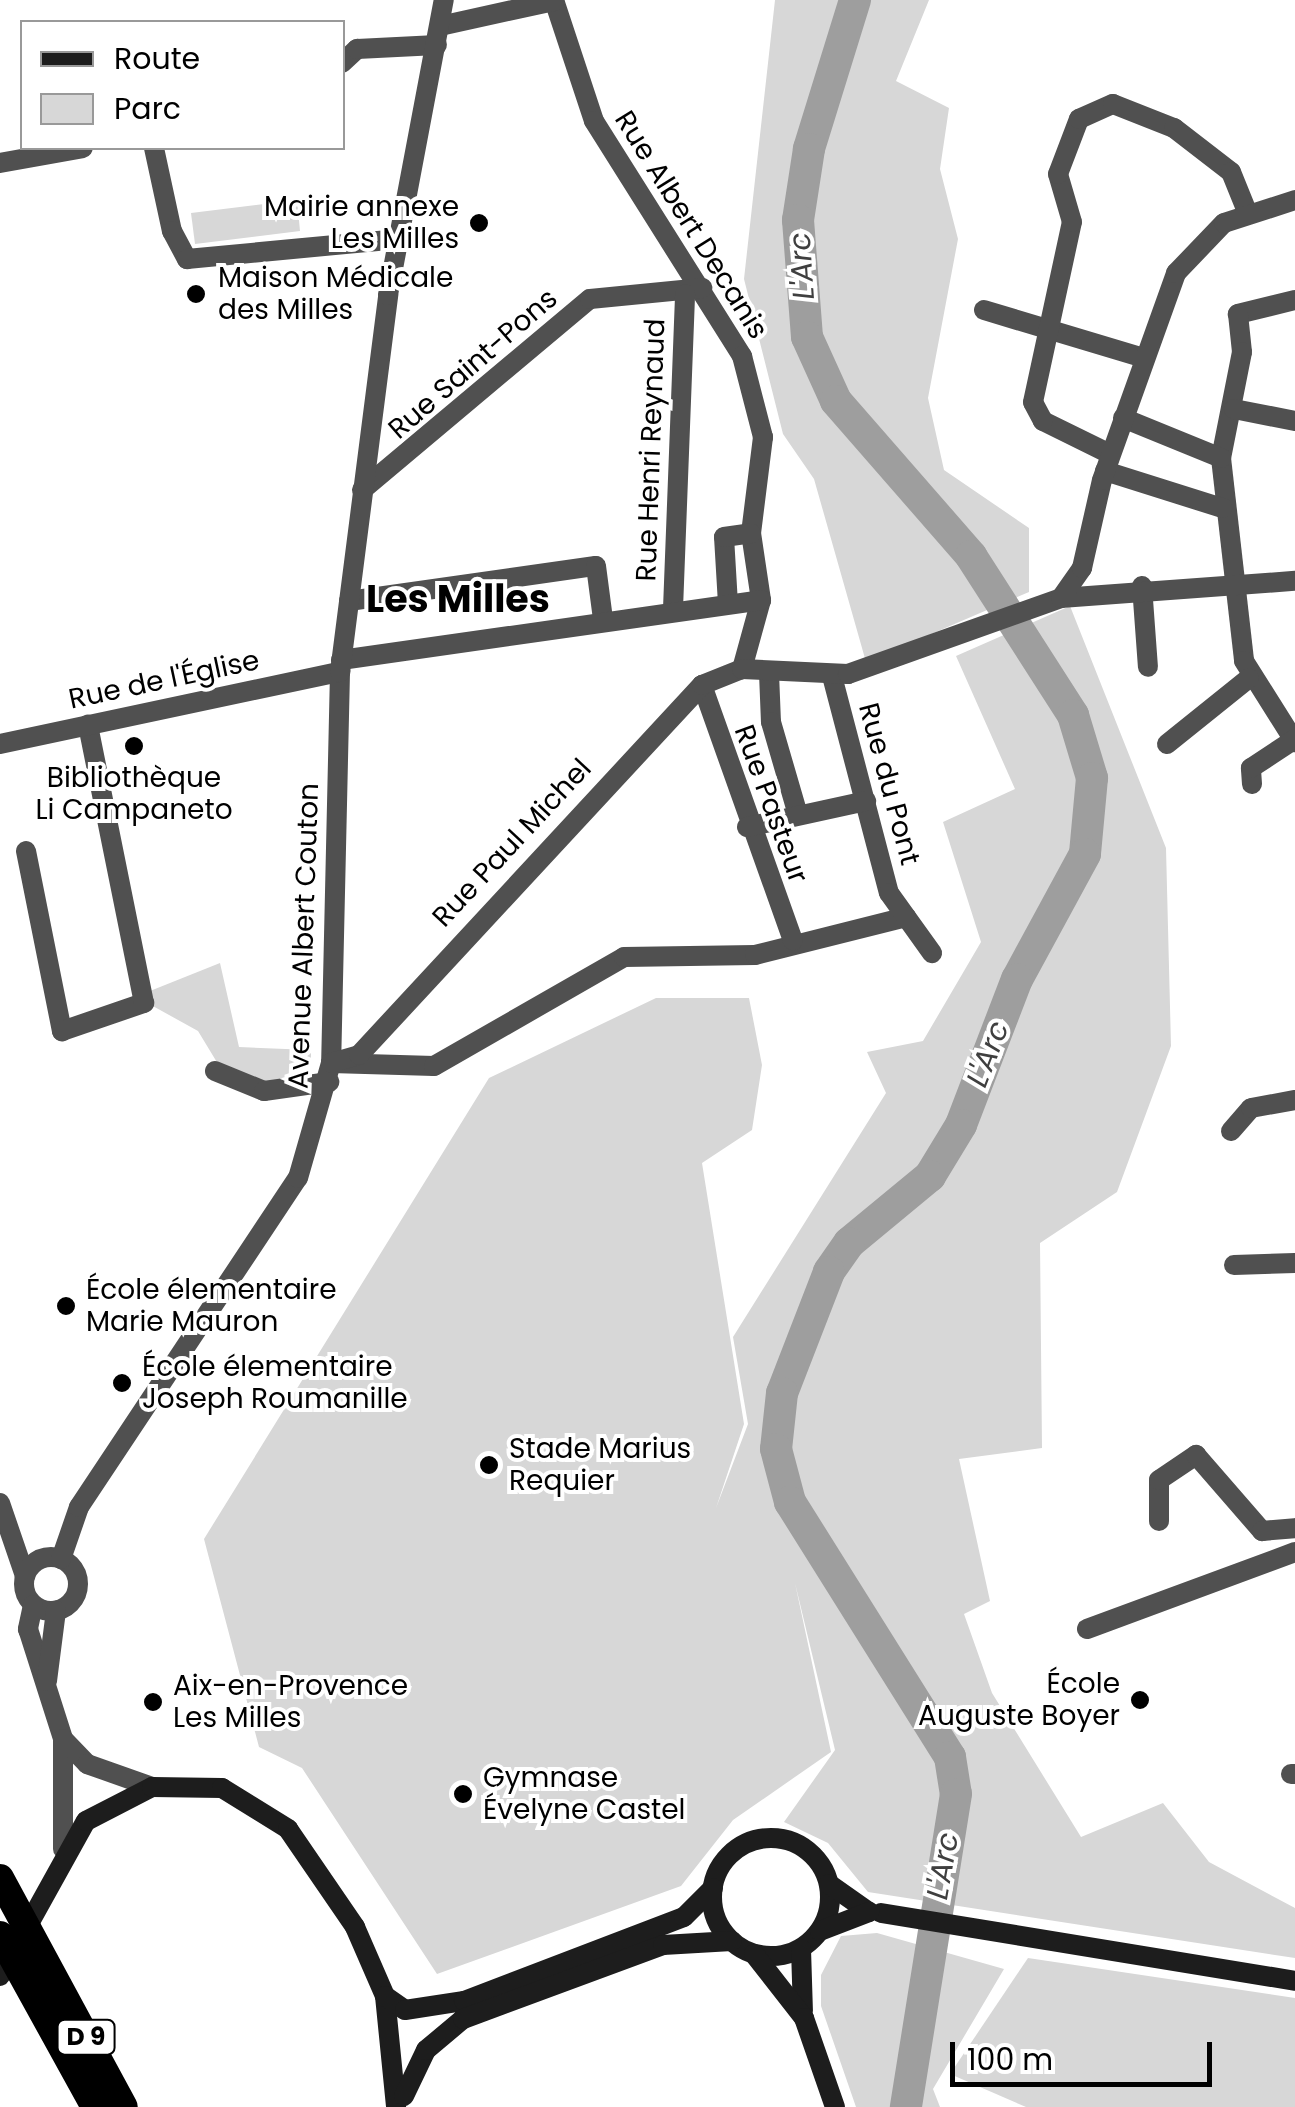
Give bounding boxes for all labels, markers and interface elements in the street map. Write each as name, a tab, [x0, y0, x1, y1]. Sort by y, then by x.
legend	[20, 20, 345, 150]
text: Route	[114, 37, 200, 80]
text: Parc	[114, 87, 181, 130]
street label: Rue Albert Decanis	[607, 105, 775, 345]
place label: Mairie annexe Les Milles	[264, 190, 459, 256]
marker: Mairie annexe Les Milles	[468, 212, 490, 234]
water label: L'Arc	[782, 231, 822, 301]
place label: Maison Médicale des Milles	[218, 261, 453, 327]
marker: Maison Médicale des Milles	[183, 281, 209, 307]
street label: Rue Saint-Pons	[382, 282, 564, 446]
street label: Rue Henri Reynaud	[630, 318, 672, 582]
district label: Les Milles	[366, 576, 550, 622]
street label: Rue de l'Église	[66, 643, 262, 717]
street label: Rue du Pont	[851, 699, 927, 869]
street label: Rue Pasteur	[727, 721, 815, 887]
marker: Bibliothèque Li Campaneto	[123, 735, 145, 757]
street label: Rue Paul Michel	[426, 752, 598, 934]
place label: Bibliothèque Li Campaneto	[35, 761, 233, 827]
street label: Avenue Albert Couton	[282, 782, 326, 1090]
water label: L'Arc	[959, 1016, 1017, 1092]
place label: École élementaire Marie Mauron	[86, 1273, 337, 1339]
marker: École élementaire Marie Mauron	[55, 1295, 77, 1317]
place label: École élementaire Joseph Roumanille	[142, 1350, 408, 1416]
marker: École élementaire Joseph Roumanille	[111, 1372, 133, 1394]
place label: Stade Marius Requier	[509, 1432, 691, 1498]
marker: Stade Marius Requier	[478, 1454, 500, 1476]
place label: École Auguste Boyer	[918, 1667, 1120, 1733]
place label: Aix-en-Provence Les Milles	[173, 1669, 408, 1735]
marker: École Auguste Boyer	[1129, 1689, 1151, 1711]
marker: Aix-en-Provence Les Milles	[142, 1691, 164, 1713]
place label: Gymnase Évelyne Castel	[483, 1761, 685, 1827]
marker: Gymnase Évelyne Castel	[452, 1783, 474, 1805]
water label: L'Arc	[919, 1830, 967, 1902]
road number: D 9	[56, 2017, 116, 2057]
scale bar	[955, 2022, 1218, 2084]
text: 100 m	[967, 2038, 1053, 2081]

